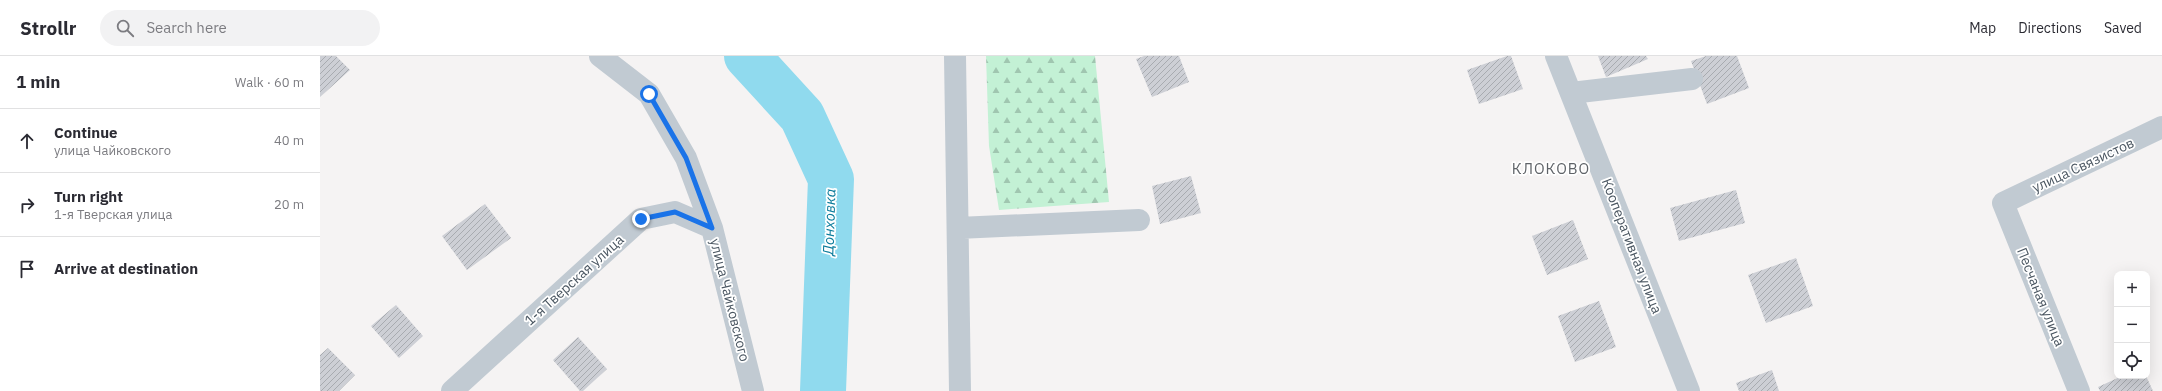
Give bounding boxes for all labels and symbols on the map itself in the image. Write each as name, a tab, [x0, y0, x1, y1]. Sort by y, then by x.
route start	[640, 85, 658, 103]
street label: улица Связистов	[2029, 134, 2137, 196]
district label: КЛОКОВО	[1512, 159, 1590, 178]
street label: Кооперативная улица	[1598, 176, 1666, 317]
water label: Донховка	[818, 188, 840, 258]
route end	[632, 210, 650, 228]
street label: 1-я Тверская улица	[521, 230, 628, 329]
street label: улица Чайковского	[706, 237, 754, 363]
street label: Песчаная улица	[2013, 245, 2069, 349]

